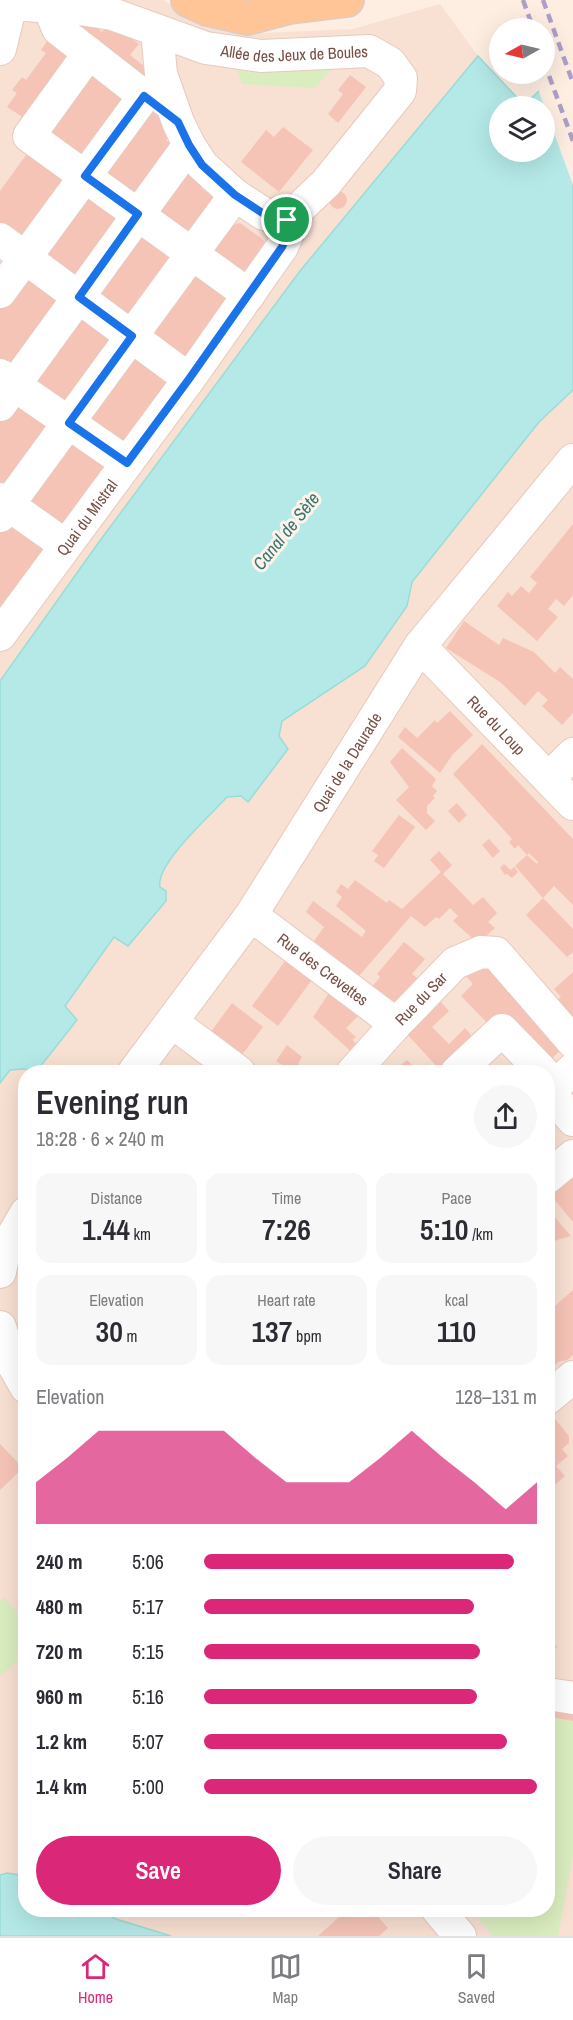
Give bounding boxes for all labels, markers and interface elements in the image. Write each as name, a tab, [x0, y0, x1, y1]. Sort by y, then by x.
north arrow	[489, 18, 555, 84]
map controls	[489, 18, 555, 162]
street label: Allée des Jeux de Boules	[218, 39, 368, 67]
button: layers	[489, 96, 555, 162]
pin	[261, 194, 312, 245]
icon: arrive	[270, 203, 303, 236]
street label: Quai du Mistral	[51, 475, 122, 560]
water label: Canal de Sète	[247, 487, 325, 575]
street label: Rue du Loup	[462, 690, 531, 760]
street label: Quai de la Daurade	[307, 708, 387, 817]
street label: Rue des Crevettes	[273, 928, 373, 1011]
street label: Rue du Sar	[390, 966, 452, 1030]
text: Evening run	[36, 1080, 189, 1124]
button: share	[474, 1085, 537, 1148]
text: 18:28 · 6 × 240 m	[36, 1125, 164, 1152]
text: Distance	[91, 1187, 142, 1209]
text: Time	[272, 1187, 301, 1209]
text: Pace	[442, 1187, 471, 1209]
text: 1.44	[82, 1209, 130, 1249]
text: 7:26	[262, 1209, 311, 1249]
text: 5:10	[420, 1209, 468, 1249]
text: km	[130, 1223, 151, 1245]
text: /km	[468, 1223, 493, 1245]
text: Elevation	[89, 1289, 144, 1311]
text: Heart rate	[257, 1289, 316, 1311]
text: kcal	[445, 1289, 468, 1311]
text: 30	[96, 1311, 123, 1351]
text: 137	[251, 1311, 292, 1351]
text: 110	[437, 1311, 476, 1351]
text: m	[123, 1325, 137, 1347]
text: bpm	[292, 1325, 322, 1347]
text: Elevation	[36, 1383, 104, 1410]
text: 128–131 m	[455, 1383, 537, 1410]
text: 240 m	[36, 1548, 83, 1575]
text: 5:06	[132, 1548, 164, 1575]
text: 480 m	[36, 1593, 83, 1620]
text: 5:17	[132, 1593, 164, 1620]
text: 720 m	[36, 1638, 83, 1665]
text: 5:15	[132, 1638, 164, 1665]
text: 960 m	[36, 1683, 83, 1710]
text: 5:16	[132, 1683, 164, 1710]
text: 1.2 km	[36, 1728, 87, 1755]
text: 5:07	[132, 1728, 164, 1755]
text: 1.4 km	[36, 1773, 87, 1800]
text: 5:00	[132, 1773, 164, 1800]
button: Save	[36, 1836, 281, 1905]
button: Share	[293, 1836, 537, 1905]
tab: Home	[78, 1950, 113, 2008]
tab: Map	[269, 1950, 302, 2008]
tab: Saved	[458, 1950, 495, 2008]

